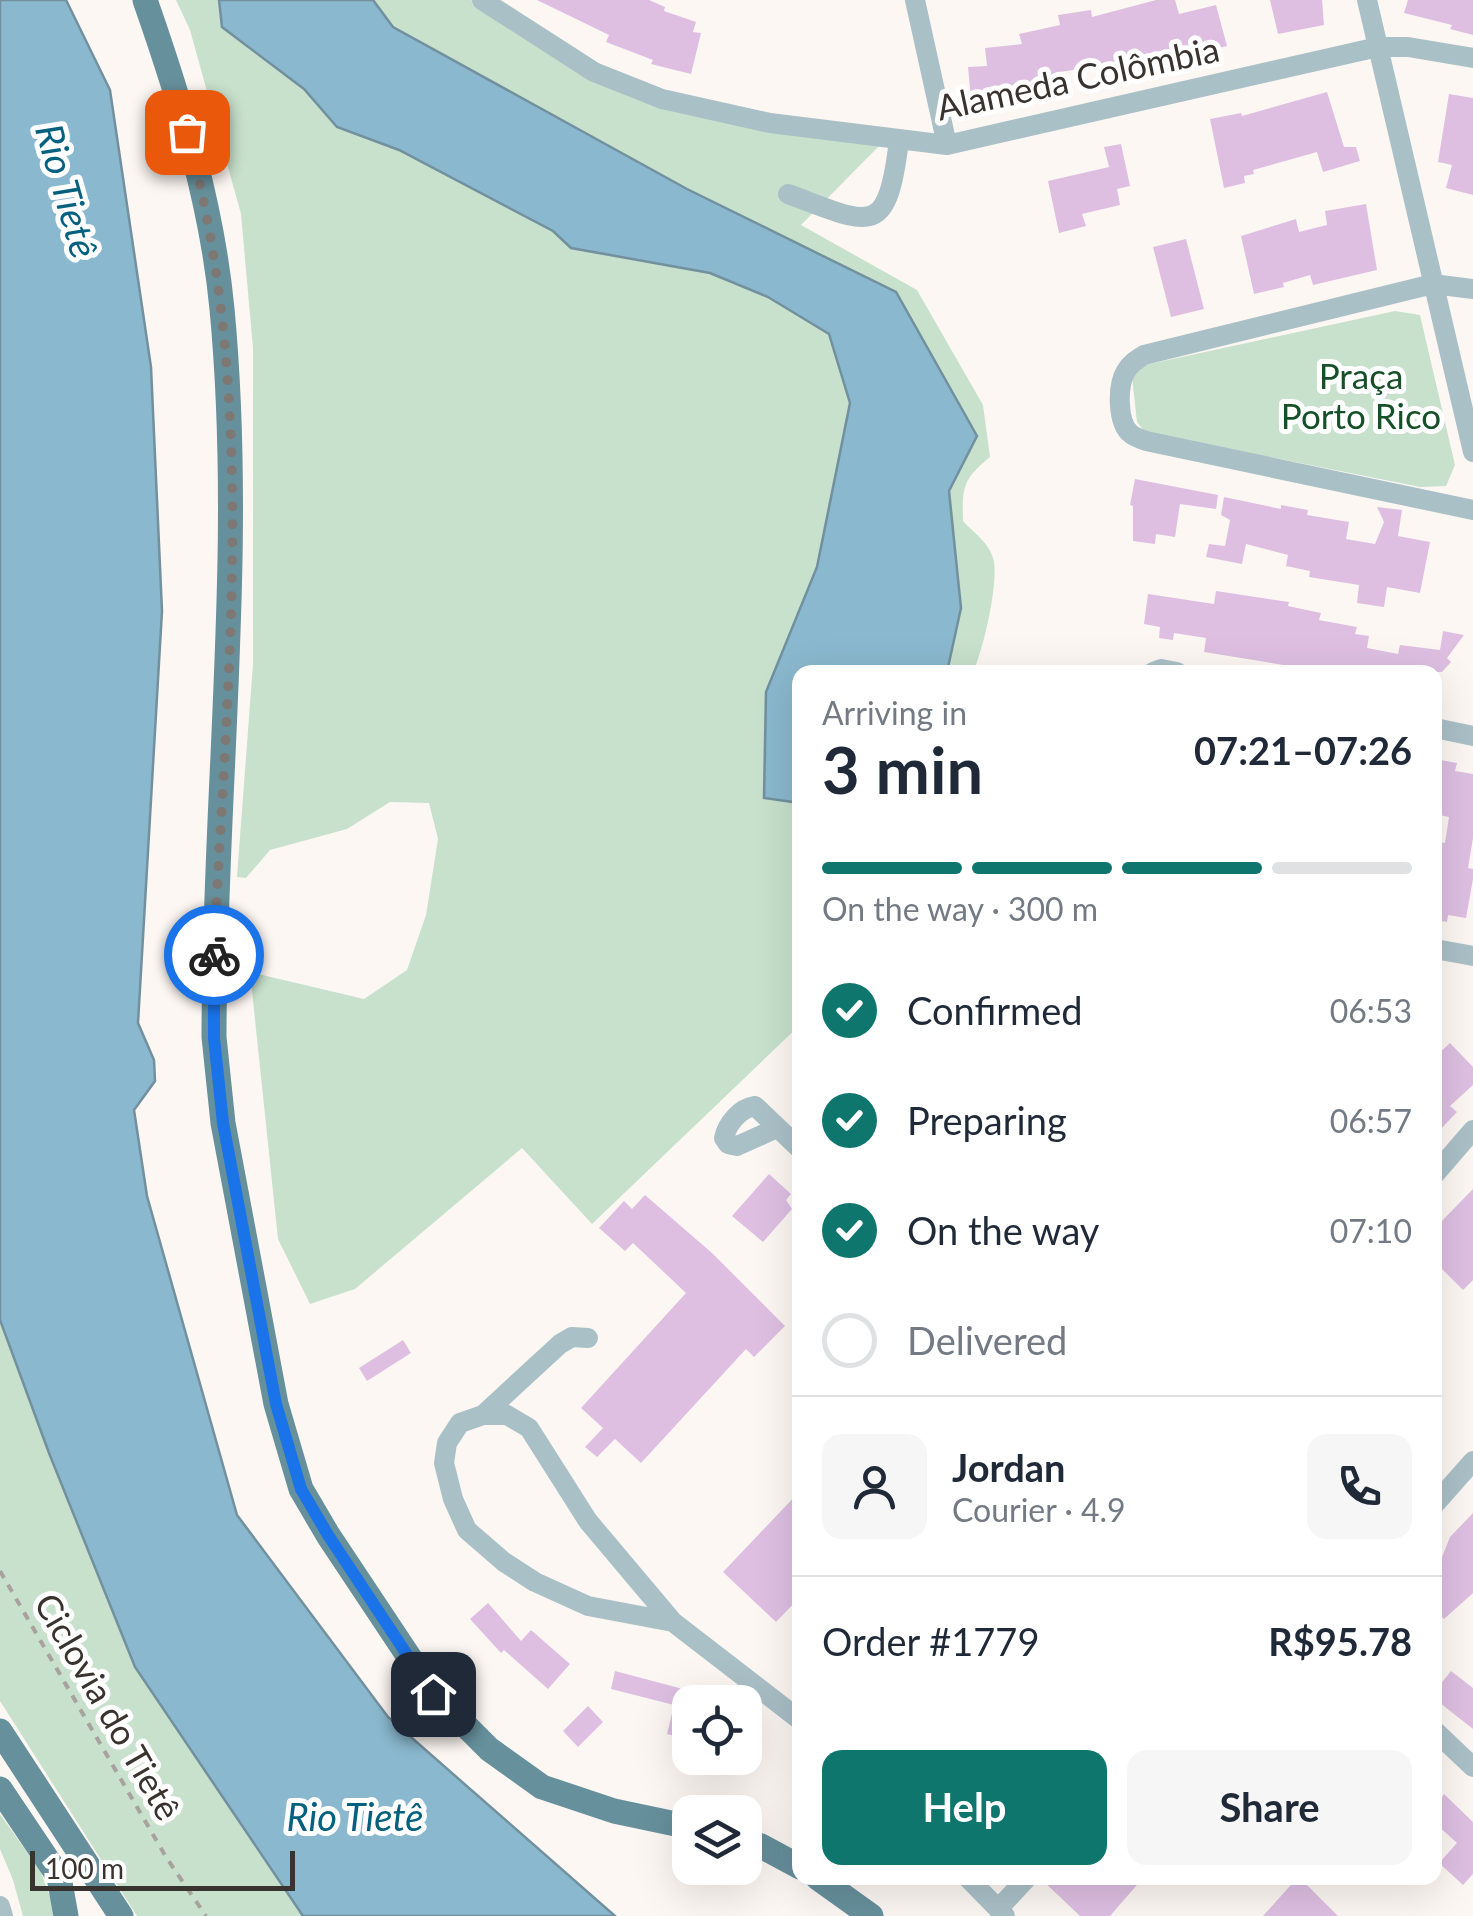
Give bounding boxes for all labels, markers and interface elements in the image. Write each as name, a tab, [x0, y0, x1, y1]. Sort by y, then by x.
street label: Alameda Colômbia	[933, 27, 1223, 127]
pin	[145, 90, 230, 175]
icon: bag	[160, 105, 215, 160]
water label: Rio Tietê	[27, 118, 109, 263]
park label: Praça Porto Rico	[1281, 354, 1441, 436]
text: Arriving in	[822, 693, 967, 732]
text: 07:21–07:26	[1194, 727, 1412, 773]
text: 3 min	[822, 730, 983, 808]
text: On the way · 300 m	[822, 889, 1098, 928]
courier	[164, 905, 264, 1005]
icon: bike	[187, 928, 242, 983]
icon: check	[822, 983, 877, 1038]
text: Confirmed	[907, 987, 1083, 1033]
text: 06:53	[1330, 991, 1412, 1030]
icon: check	[822, 1093, 877, 1148]
text: Preparing	[907, 1097, 1067, 1143]
text: 06:57	[1330, 1101, 1412, 1140]
icon: check	[822, 1203, 877, 1258]
text: On the way	[907, 1207, 1099, 1253]
text: 07:10	[1330, 1211, 1412, 1250]
text: Delivered	[907, 1317, 1067, 1363]
button: person	[822, 1434, 927, 1539]
button: phone	[1307, 1434, 1412, 1539]
text: Jordan	[952, 1444, 1065, 1490]
text: Courier · 4.9	[952, 1490, 1126, 1529]
street label: Ciclovia do Tietê	[27, 1585, 191, 1827]
text: Order #1779	[822, 1618, 1039, 1664]
text: R$95.78	[1268, 1618, 1412, 1664]
pin	[391, 1652, 476, 1737]
icon: home	[406, 1667, 461, 1722]
map controls	[672, 1685, 762, 1885]
button: locate	[672, 1685, 762, 1775]
button: Help	[822, 1750, 1107, 1865]
button: Share	[1127, 1750, 1412, 1865]
water label: Rio Tietê	[287, 1793, 423, 1839]
button: layers	[672, 1795, 762, 1885]
scale bar	[30, 1846, 295, 1890]
text: 100 m	[45, 1851, 124, 1885]

